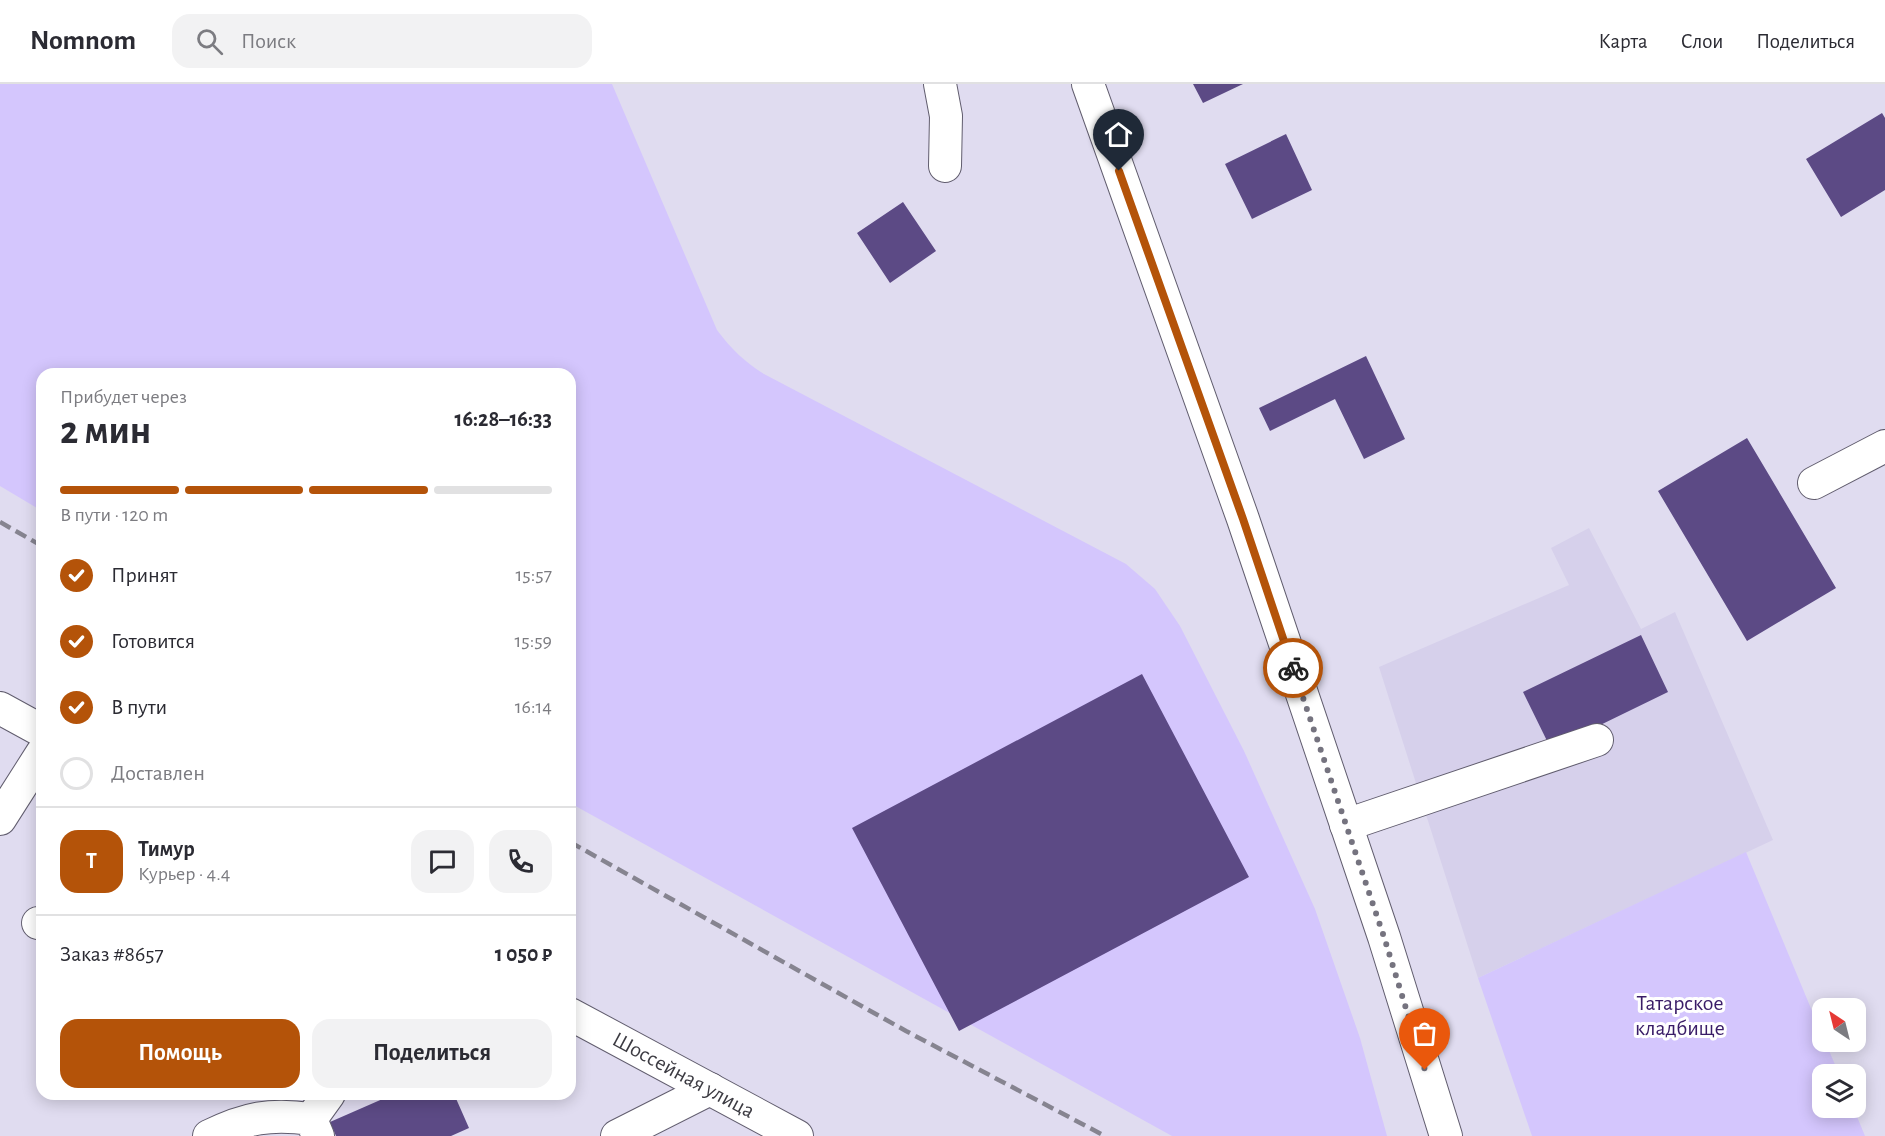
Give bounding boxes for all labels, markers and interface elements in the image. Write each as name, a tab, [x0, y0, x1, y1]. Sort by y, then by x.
search box	[172, 14, 592, 68]
icon: search	[193, 25, 226, 58]
text: Nomnom	[30, 27, 136, 55]
text: Поиск	[241, 30, 296, 52]
text: Карта	[1598, 31, 1648, 52]
text: Слои	[1681, 31, 1723, 52]
text: Поделиться	[1756, 31, 1855, 52]
pin	[1093, 109, 1144, 171]
icon: home	[1102, 118, 1135, 151]
text: Прибудет через	[60, 387, 187, 407]
text: 16:28–16:33	[455, 408, 552, 430]
text: 2 мин	[60, 412, 151, 451]
text: В пути · 120 m	[60, 505, 168, 525]
icon: check	[60, 559, 93, 592]
text: Принят	[111, 564, 177, 586]
text: 15:57	[515, 565, 552, 585]
icon: check	[60, 625, 93, 658]
text: Готовится	[111, 630, 195, 652]
text: 15:59	[514, 631, 552, 651]
courier	[1263, 638, 1323, 698]
icon: bike	[1277, 652, 1310, 685]
icon: check	[60, 691, 93, 724]
text: В пути	[111, 696, 167, 718]
text: 16:14	[515, 697, 552, 717]
text: Доставлен	[111, 762, 205, 784]
button: chat	[411, 830, 474, 893]
button: phone	[489, 830, 552, 893]
text: Тимур	[138, 838, 195, 860]
text: Т	[86, 850, 97, 872]
text: Курьер · 4.4	[138, 864, 230, 884]
text: Заказ #8657	[60, 943, 164, 965]
text: 1 050 ₽	[495, 943, 552, 965]
park label: Татарское кладбище	[1635, 992, 1725, 1039]
north arrow	[1812, 998, 1866, 1052]
map controls	[1812, 998, 1866, 1118]
pin	[1399, 1008, 1450, 1070]
icon: bag	[1408, 1017, 1441, 1050]
button: Помощь	[60, 1019, 300, 1088]
button: Поделиться	[312, 1019, 552, 1088]
street label: Шоссейная улица	[609, 1028, 758, 1122]
button: layers	[1812, 1064, 1866, 1118]

